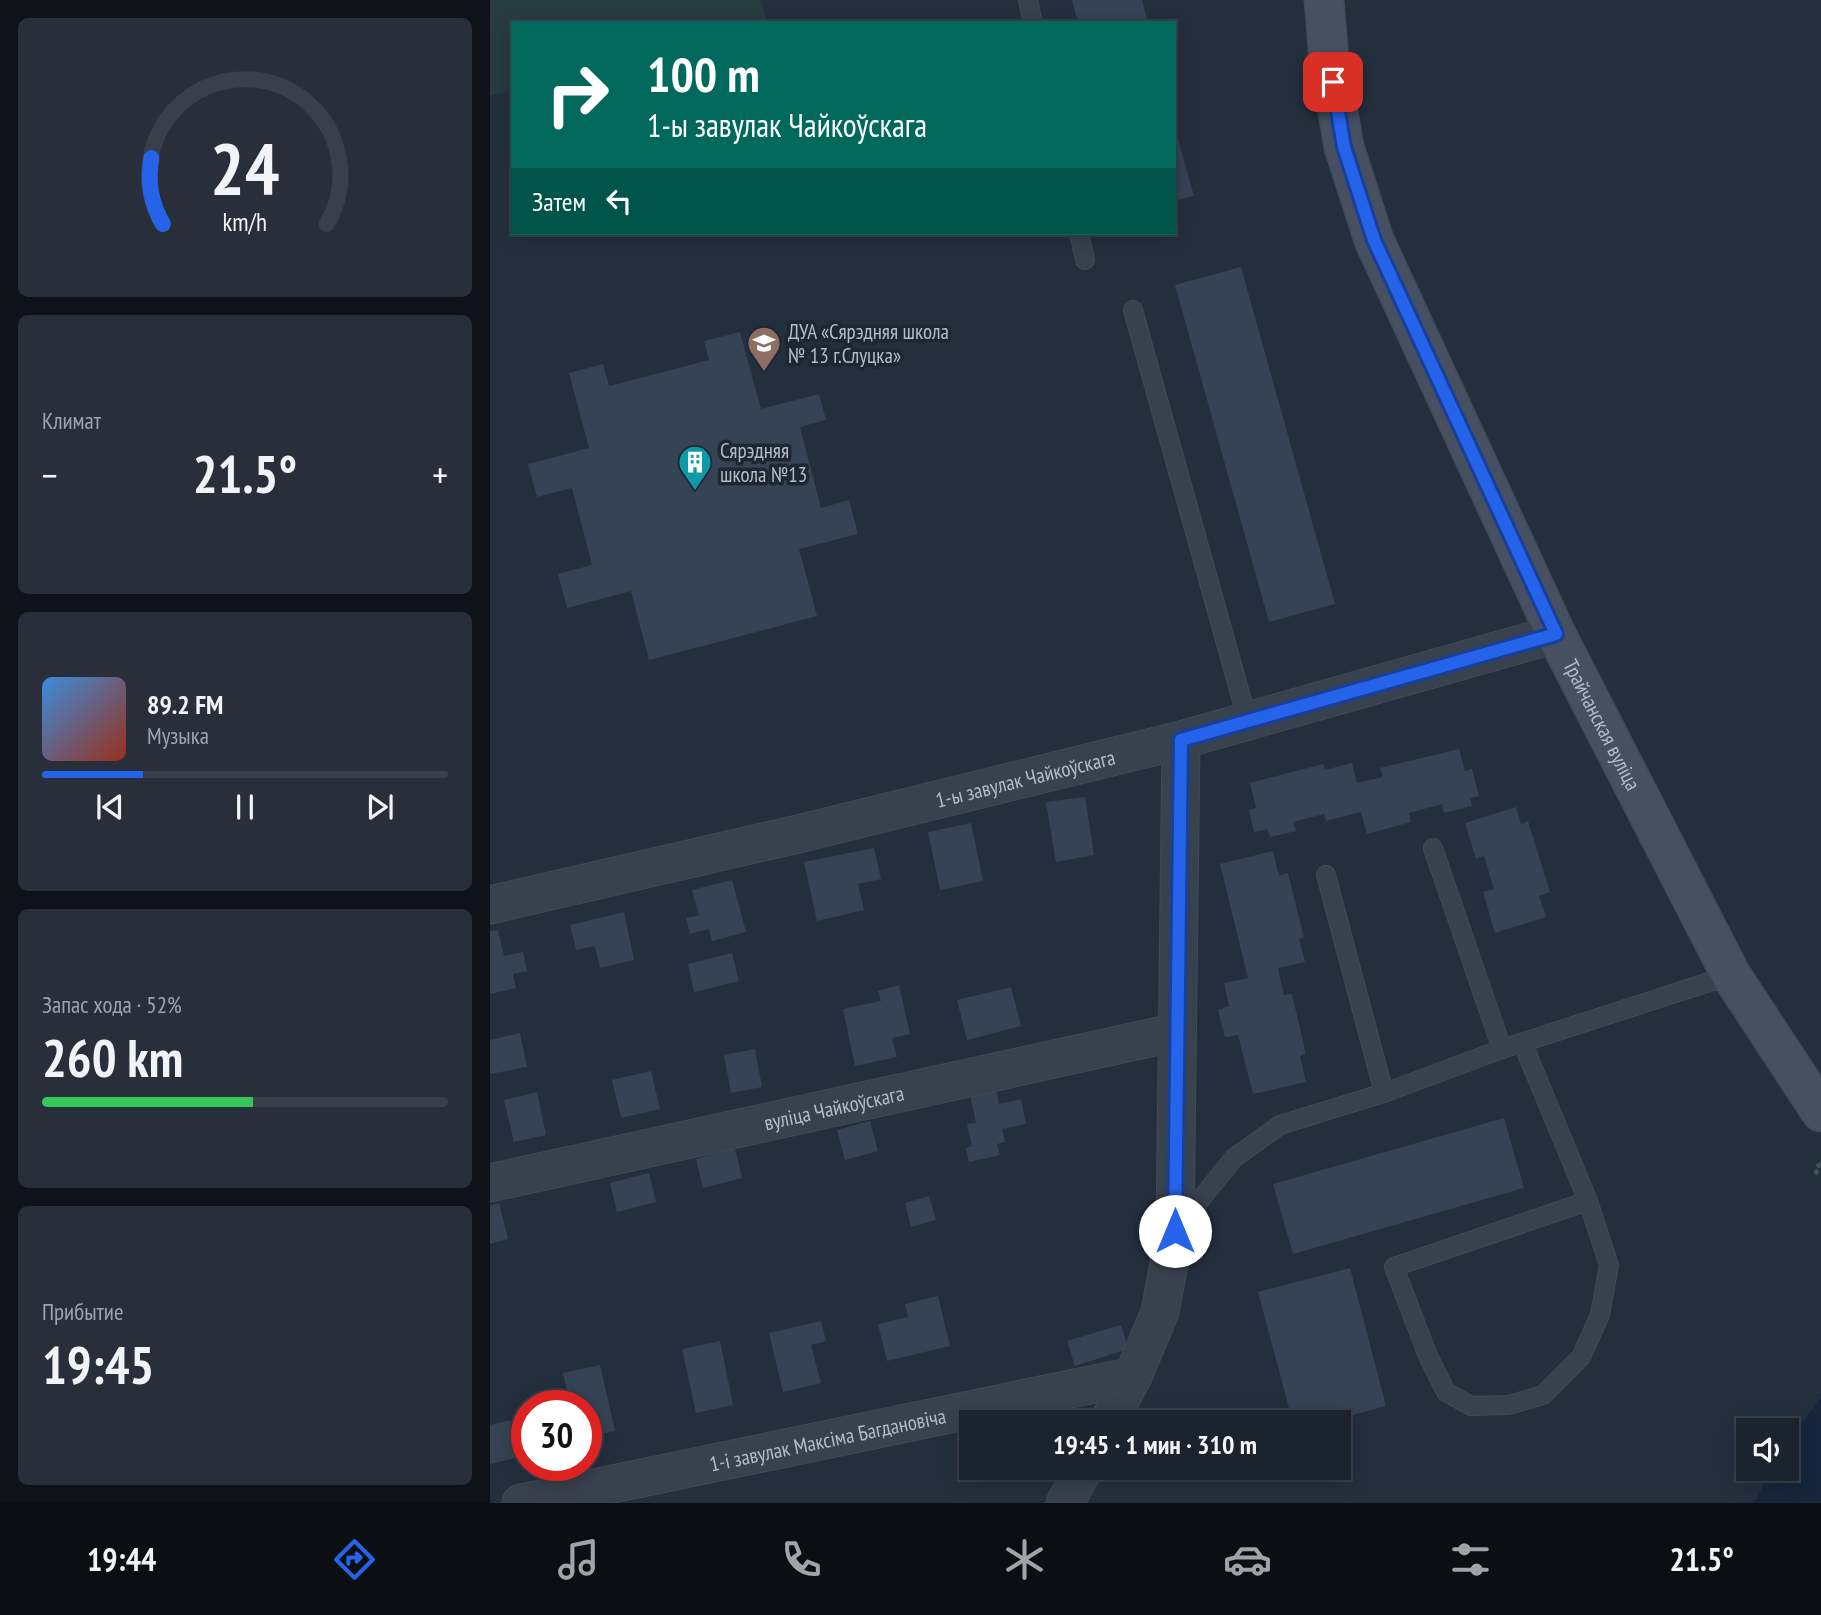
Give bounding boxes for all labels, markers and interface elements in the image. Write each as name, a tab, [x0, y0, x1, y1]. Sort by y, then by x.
text: 100 m	[647, 42, 760, 106]
icon: right	[532, 49, 623, 140]
pin	[1303, 52, 1363, 112]
icon: arrive	[1314, 63, 1352, 101]
text: 1-ы завулак Чайкоўскага	[647, 104, 927, 146]
text: 24	[210, 120, 280, 214]
icon: left	[600, 182, 638, 220]
text: Затем	[532, 185, 586, 218]
text: km/h	[223, 205, 267, 237]
place label: ДУА «Сярэдняя школа № 13 г.Слуцка»	[788, 318, 949, 369]
school or university icon: ДУА «Сярэдняя школа № 13 г.Слуцка»	[745, 324, 783, 373]
text: Климат	[42, 406, 101, 435]
place label: Сярэдняя школа №13	[720, 437, 807, 488]
text: 21.5°	[193, 440, 297, 507]
building icon: Сярэдняя школа №13	[676, 443, 714, 492]
text: −	[42, 450, 58, 499]
text: +	[432, 450, 448, 499]
street label: Трайчанская вуліца	[1558, 654, 1647, 795]
text: 89.2 FM	[147, 688, 223, 721]
text: Музыка	[147, 721, 209, 750]
street label: 1-ы завулак Чайкоўскага	[933, 743, 1118, 813]
icon: previous	[91, 788, 129, 826]
icon: pause	[226, 788, 264, 826]
icon: next	[361, 788, 399, 826]
text: Запас хода · 52%	[42, 990, 182, 1019]
text: 260 km	[42, 1024, 183, 1091]
street label: вуліца Чайкоўскага	[761, 1079, 906, 1136]
position arrow	[1138, 1194, 1212, 1268]
text: Прибытие	[42, 1297, 123, 1326]
text: 19:45	[42, 1331, 154, 1398]
speed limit sign: 30	[511, 1390, 602, 1481]
street label: 1-і завулак Максіма Багдановіча	[707, 1402, 948, 1477]
map controls	[1736, 1418, 1799, 1481]
button: sound	[1736, 1418, 1799, 1481]
text: 19:45 · 1 мин · 310 m	[1053, 1428, 1257, 1461]
icon: directions	[330, 1535, 379, 1584]
icon: music	[554, 1535, 603, 1584]
icon: phone	[777, 1535, 826, 1584]
icon: climate	[1000, 1535, 1049, 1584]
icon: car	[1223, 1535, 1272, 1584]
icon: filters	[1446, 1535, 1495, 1584]
text: 19:44	[87, 1538, 156, 1580]
text: 21.5°	[1670, 1538, 1734, 1580]

